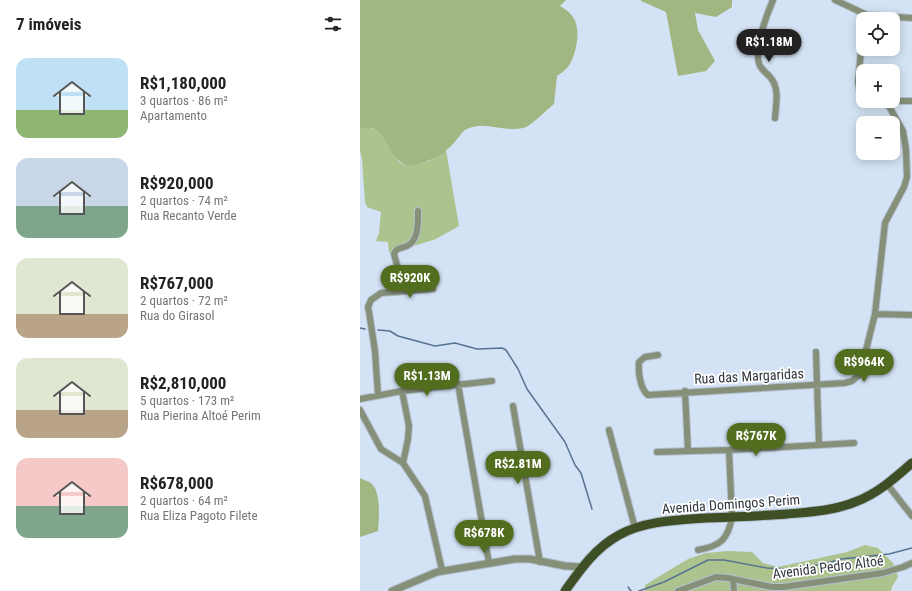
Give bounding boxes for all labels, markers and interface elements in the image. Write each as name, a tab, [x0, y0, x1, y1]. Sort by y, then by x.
map controls	[856, 12, 900, 160]
button: locate	[856, 12, 900, 56]
icon: filters	[322, 13, 344, 35]
text: 7 imóveis	[16, 14, 81, 34]
pin: R$1.18M	[732, 29, 806, 63]
text: R$1.18M	[745, 34, 793, 49]
button: +	[856, 64, 900, 108]
text: R$1,180,000	[140, 73, 226, 93]
icon: home	[48, 74, 96, 122]
text: 3 quartos · 86 m²	[140, 93, 228, 108]
text: Apartamento	[140, 108, 207, 123]
button: −	[856, 116, 900, 160]
text: R$920,000	[140, 173, 214, 193]
icon: home	[48, 174, 96, 222]
text: 2 quartos · 74 m²	[140, 193, 228, 208]
text: Rua Recanto Verde	[140, 208, 237, 223]
pin: R$920K	[377, 265, 443, 299]
text: R$920K	[390, 270, 430, 285]
text: R$767,000	[140, 273, 214, 293]
icon: home	[48, 274, 96, 322]
text: 2 quartos · 72 m²	[140, 293, 228, 308]
text: Rua do Girasol	[140, 308, 214, 323]
pin: R$964K	[831, 349, 897, 383]
text: R$964K	[844, 354, 884, 369]
pin: R$1.13M	[390, 363, 464, 397]
street label: Rua das Margaridas	[694, 365, 804, 387]
text: R$1.13M	[403, 368, 451, 383]
text: R$2,810,000	[140, 373, 226, 393]
icon: home	[48, 374, 96, 422]
text: 5 quartos · 173 m²	[140, 393, 234, 408]
text: Rua Pierina Altoé Perim	[140, 408, 261, 423]
pin: R$767K	[723, 423, 789, 457]
text: R$767K	[736, 428, 776, 443]
pin: R$2.81M	[481, 451, 555, 485]
text: R$2.81M	[494, 456, 542, 471]
text: R$678,000	[140, 473, 214, 493]
icon: home	[48, 474, 96, 522]
street label: Avenida Domingos Perim	[661, 491, 801, 517]
text: 2 quartos · 64 m²	[140, 493, 228, 508]
text: Rua Eliza Pagoto Filete	[140, 508, 258, 523]
pin: R$678K	[451, 520, 517, 554]
text: R$678K	[464, 525, 504, 540]
street label: Avenida Pedro Altoé	[772, 552, 885, 582]

